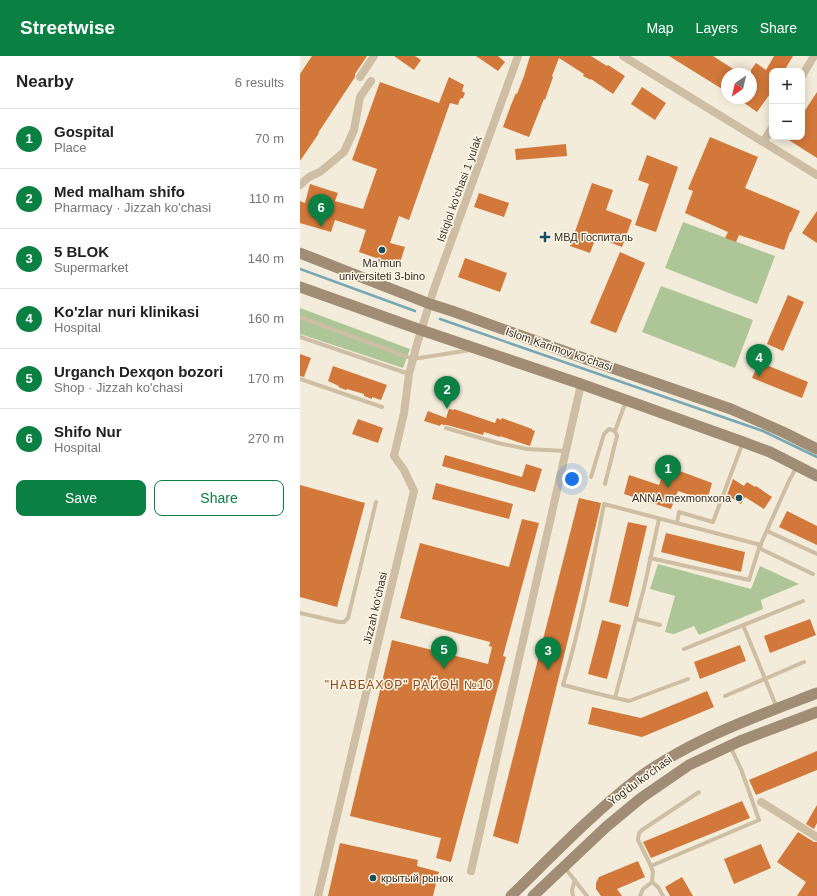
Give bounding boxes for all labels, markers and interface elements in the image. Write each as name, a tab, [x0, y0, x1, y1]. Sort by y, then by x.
text: Streetwise	[20, 17, 115, 38]
text: Map	[646, 20, 674, 36]
text: Layers	[696, 20, 738, 36]
text: Share	[760, 20, 797, 36]
north arrow	[721, 68, 757, 104]
map controls	[769, 68, 805, 140]
button: +	[769, 68, 805, 104]
text: Nearby	[16, 72, 74, 91]
text: 6 results	[235, 75, 284, 90]
button: −	[769, 104, 805, 140]
text: Gospital	[54, 123, 114, 140]
text: 1	[25, 131, 33, 146]
text: 70 m	[255, 131, 284, 146]
street label: Istiqlol ko'chasi 1 yulak	[434, 134, 484, 243]
text: Place	[54, 140, 87, 155]
text: Med malham shifo	[54, 183, 185, 200]
text: 2	[25, 191, 33, 206]
text: 110 m	[249, 191, 284, 206]
pin: 6	[308, 194, 334, 227]
text: Pharmacy · Jizzah ko'chasi	[54, 200, 211, 215]
marker: МВД Госпиталь	[539, 231, 551, 243]
place label: МВД Госпиталь	[554, 231, 633, 243]
text: 5 BLOK	[54, 243, 109, 260]
marker: Ma'mun universiteti 3-bino	[377, 245, 387, 255]
text: 3	[25, 251, 33, 266]
text: 140 m	[248, 251, 284, 266]
place label: Ma'mun universiteti 3-bino	[339, 257, 425, 282]
text: Supermarket	[54, 260, 128, 275]
text: Ko'zlar nuri klinikasi	[54, 303, 199, 320]
text: 4	[25, 311, 33, 326]
text: 160 m	[248, 311, 284, 326]
text: Hospital	[54, 320, 101, 335]
street label: Islom Karimov ko'chasi	[504, 325, 614, 373]
pin: 4	[746, 344, 772, 377]
text: Urganch Dexqon bozori	[54, 363, 223, 380]
text: 5	[25, 371, 33, 386]
text: 170 m	[248, 371, 284, 386]
pin: 2	[434, 376, 460, 409]
text: Shop · Jizzah ko'chasi	[54, 380, 183, 395]
text: Shifo Nur	[54, 423, 122, 440]
text: 6	[25, 431, 33, 446]
text: 270 m	[248, 431, 284, 446]
text: Hospital	[54, 440, 101, 455]
pin: 1	[655, 455, 681, 488]
your location	[562, 469, 582, 489]
button: Save	[16, 480, 146, 516]
button: Share	[154, 480, 284, 516]
place label: ANNA mexmonxona	[632, 492, 732, 504]
marker: ANNA mexmonxona	[734, 493, 744, 503]
street label: Jizzah ko'chasi	[361, 571, 389, 645]
pin: 5	[431, 636, 457, 669]
pin: 3	[535, 637, 561, 670]
district label: "НАВБАХОР" РАЙОН №10	[325, 677, 493, 692]
street label: Yog'du ko'chasi	[606, 753, 674, 807]
place label: крытый рынок	[381, 872, 453, 884]
marker: крытый рынок	[368, 873, 378, 883]

